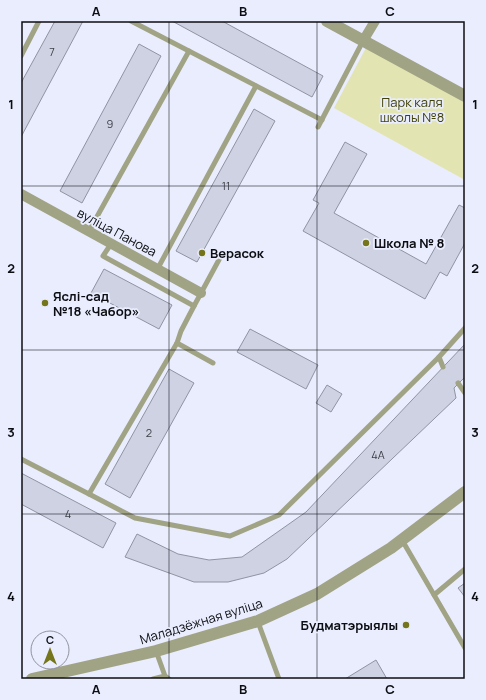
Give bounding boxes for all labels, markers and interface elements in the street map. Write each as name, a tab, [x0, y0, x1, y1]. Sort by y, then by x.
text: A	[92, 2, 101, 20]
text: B	[239, 2, 247, 20]
text: C	[385, 2, 395, 20]
house number: 7	[49, 44, 55, 59]
park label: Парк каля школы №8	[380, 93, 444, 126]
text: 1	[8, 95, 14, 113]
text: 1	[472, 95, 478, 113]
house number: 9	[107, 116, 114, 131]
house number: 11	[222, 178, 230, 193]
street label: вуліца Панова	[74, 203, 160, 261]
place label: Школа № 8	[374, 234, 444, 252]
marker: Школа № 8	[361, 238, 371, 248]
place label: Верасок	[210, 244, 265, 262]
marker: Верасок	[197, 248, 207, 258]
text: 2	[7, 259, 15, 277]
text: 2	[471, 259, 479, 277]
place label: Яслі-сад №18 «Чабор»	[53, 287, 139, 320]
marker: Яслі-сад №18 «Чабор»	[40, 298, 50, 308]
text: 3	[7, 423, 15, 441]
text: 3	[471, 423, 479, 441]
house number: 2	[146, 425, 152, 440]
house number: 4А	[371, 447, 385, 462]
house number: 4	[65, 506, 71, 521]
text: 4	[7, 587, 15, 605]
text: 4	[471, 587, 479, 605]
street label: Маладзёжная вуліца	[137, 594, 265, 648]
place label: Будматэрыялы	[301, 616, 398, 634]
marker: Будматэрыялы	[401, 620, 411, 630]
north arrow	[30, 630, 70, 670]
text: С	[46, 632, 54, 647]
text: A	[92, 680, 101, 698]
text: B	[239, 680, 247, 698]
text: C	[385, 680, 395, 698]

